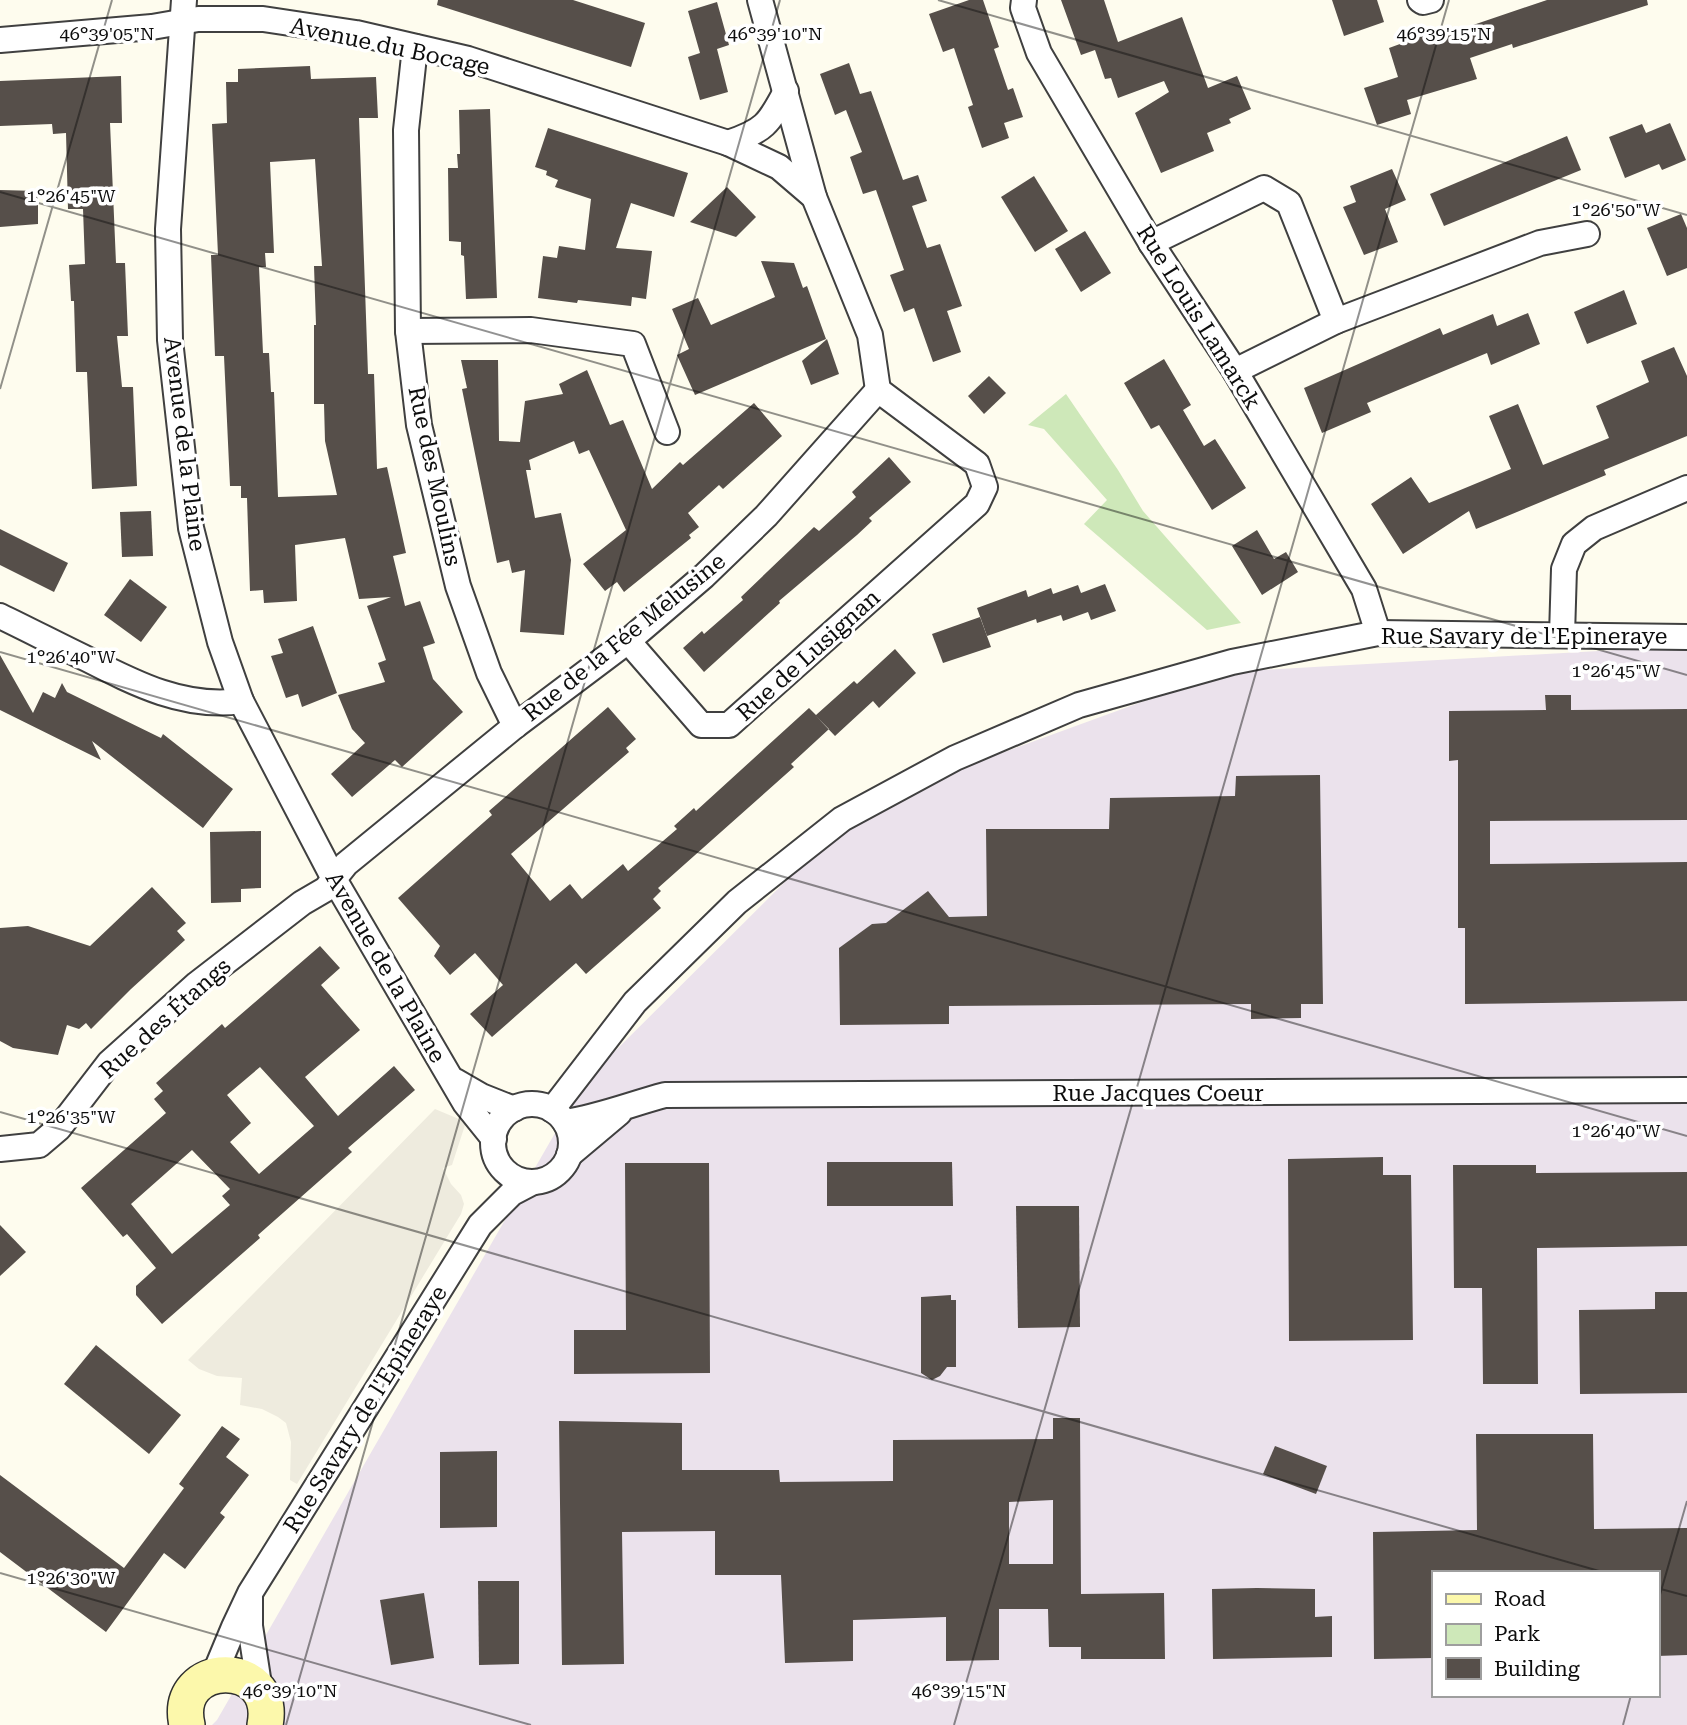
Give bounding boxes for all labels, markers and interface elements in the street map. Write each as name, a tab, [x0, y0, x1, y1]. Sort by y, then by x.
street label: Avenue du Bocage	[288, 12, 492, 81]
text: 46°39'05"N	[60, 23, 154, 44]
text: 46°39'10"N	[728, 23, 822, 44]
text: 46°39'15"N	[1397, 23, 1491, 44]
text: 1°26'45"W	[27, 185, 116, 206]
text: 1°26'50"W	[1572, 199, 1661, 220]
street label: Rue Louis Lamarck	[1131, 220, 1267, 415]
street label: Avenue de la Plaine	[158, 335, 211, 553]
street label: Rue des Moulins	[402, 384, 467, 568]
street label: Rue de la Fée Melusine	[518, 548, 731, 727]
street label: Rue de Lusignan	[731, 584, 886, 727]
street label: Rue Savary de l'Epineraye	[1381, 623, 1667, 650]
text: 1°26'40"W	[27, 646, 116, 667]
text: 1°26'45"W	[1572, 660, 1661, 681]
street label: Avenue de la Plaine	[320, 867, 451, 1067]
street label: Rue des Étangs	[94, 952, 236, 1084]
street label: Rue Jacques Coeur	[1052, 1080, 1264, 1107]
text: 1°26'35"W	[27, 1106, 116, 1127]
text: 1°26'40"W	[1572, 1120, 1661, 1141]
street label: Rue Savary de l'Epineraye	[278, 1281, 453, 1538]
text: 1°26'30"W	[27, 1567, 116, 1588]
legend	[1432, 1571, 1659, 1697]
text: Road	[1494, 1587, 1546, 1611]
text: Park	[1494, 1622, 1540, 1646]
text: Building	[1494, 1657, 1580, 1681]
text: 46°39'10"N	[243, 1680, 337, 1701]
text: 46°39'15"N	[912, 1680, 1006, 1701]

